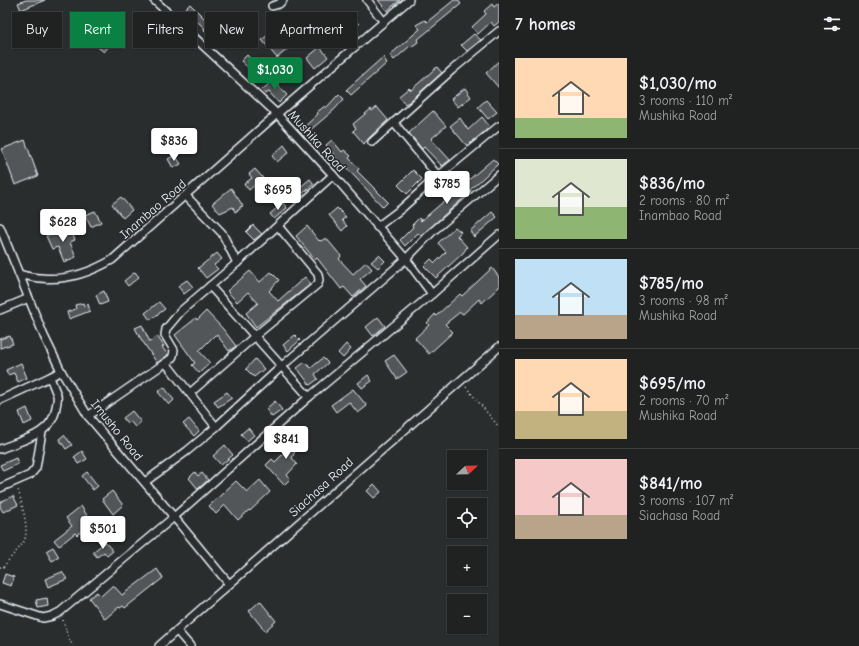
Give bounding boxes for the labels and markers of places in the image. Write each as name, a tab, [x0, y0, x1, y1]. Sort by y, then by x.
pin: $1,030	[242, 57, 308, 91]
pin: $836	[150, 128, 198, 162]
pin: $785	[423, 171, 471, 205]
pin: $695	[254, 177, 302, 211]
pin: $628	[39, 209, 87, 243]
pin: $841	[262, 426, 310, 460]
pin: $501	[79, 516, 127, 550]

